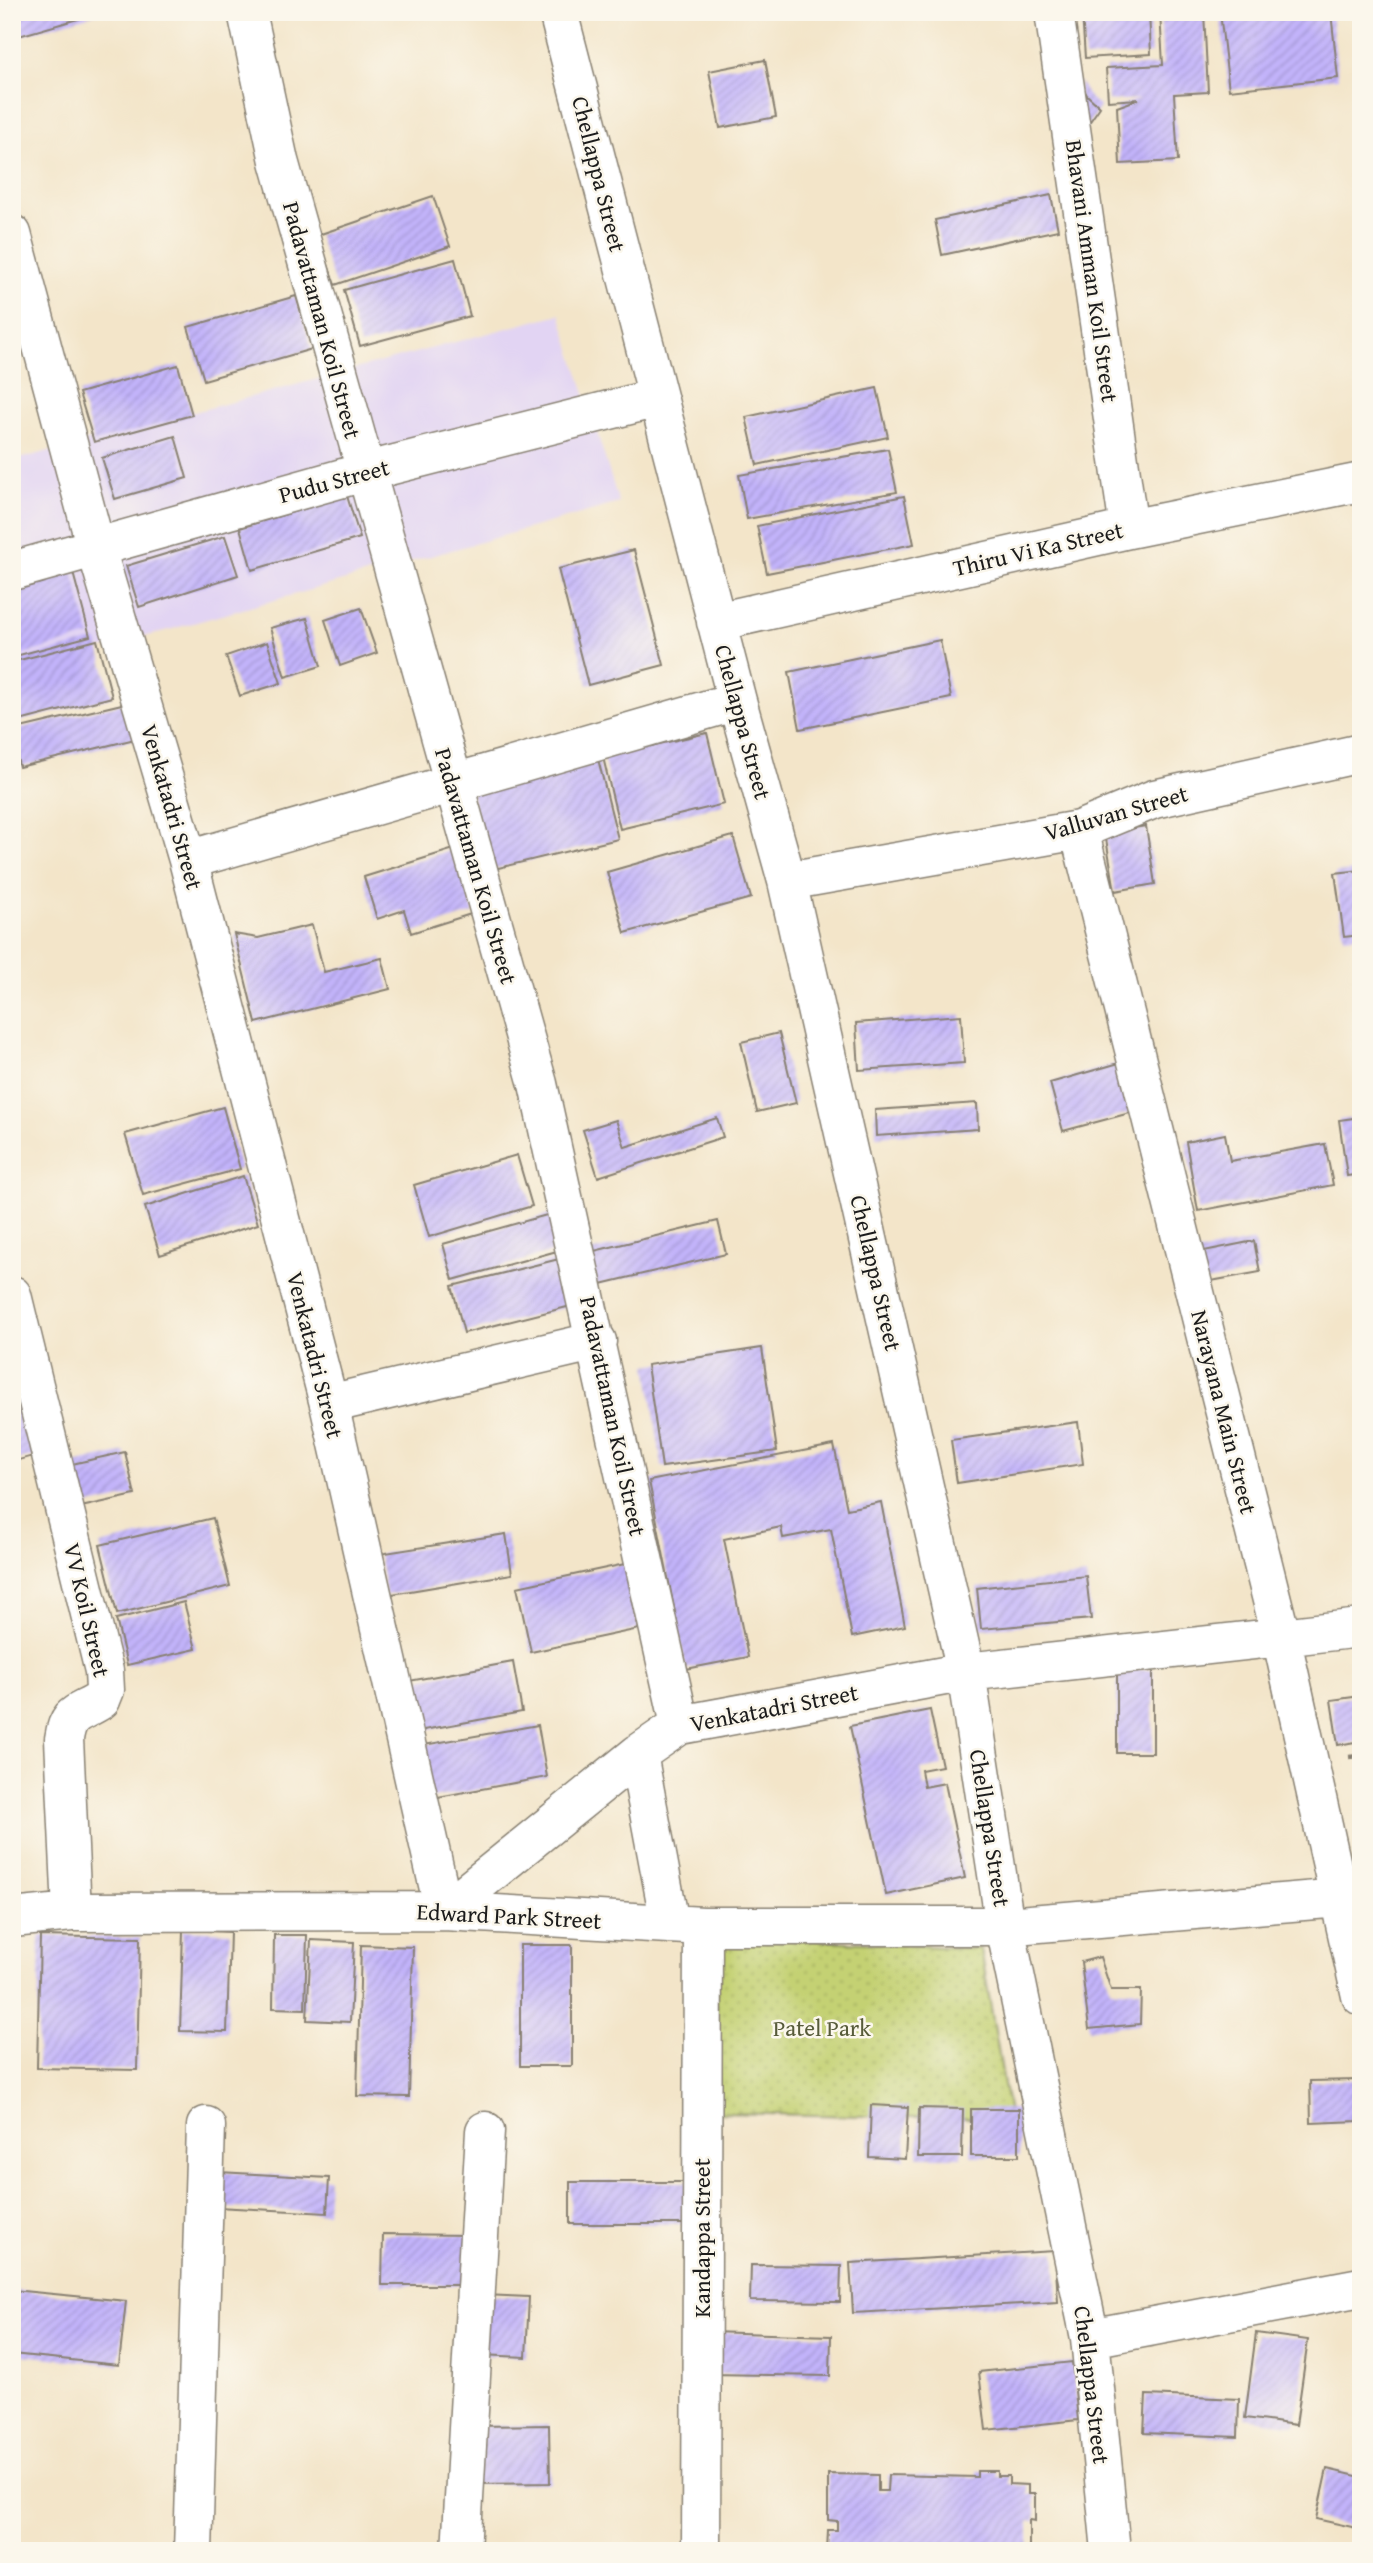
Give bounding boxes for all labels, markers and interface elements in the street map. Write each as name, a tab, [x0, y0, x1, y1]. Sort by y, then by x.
street label: Chellappa Street	[564, 93, 635, 255]
street label: Bhavani Amman Koil Street	[1058, 138, 1127, 404]
street label: Padavattaman Koil Street	[275, 198, 370, 442]
street label: Pudu Street	[275, 450, 393, 511]
street label: Thiru Vi Ka Street	[950, 513, 1126, 584]
street label: Chellappa Street	[707, 641, 780, 803]
street label: Venkatadri Street	[133, 720, 212, 893]
street label: Padavattaman Koil Street	[427, 744, 526, 988]
street label: Valluvan Street	[1040, 776, 1192, 849]
street label: Chellappa Street	[843, 1192, 910, 1354]
street label: Venkatadri Street	[279, 1268, 352, 1442]
street label: Padavattaman Koil Street	[572, 1293, 655, 1539]
street label: Narayana Main Street	[1183, 1306, 1266, 1517]
street label: VV Koil Street	[56, 1540, 119, 1680]
street label: Venkatadri Street	[687, 1675, 861, 1740]
street label: Chellappa Street	[962, 1747, 1019, 1909]
street label: Edward Park Street	[416, 1894, 602, 1937]
park label: Patel Park	[773, 2011, 871, 2044]
street label: Kandappa Street	[685, 2158, 718, 2318]
street label: Chellappa Street	[1066, 2304, 1119, 2466]

